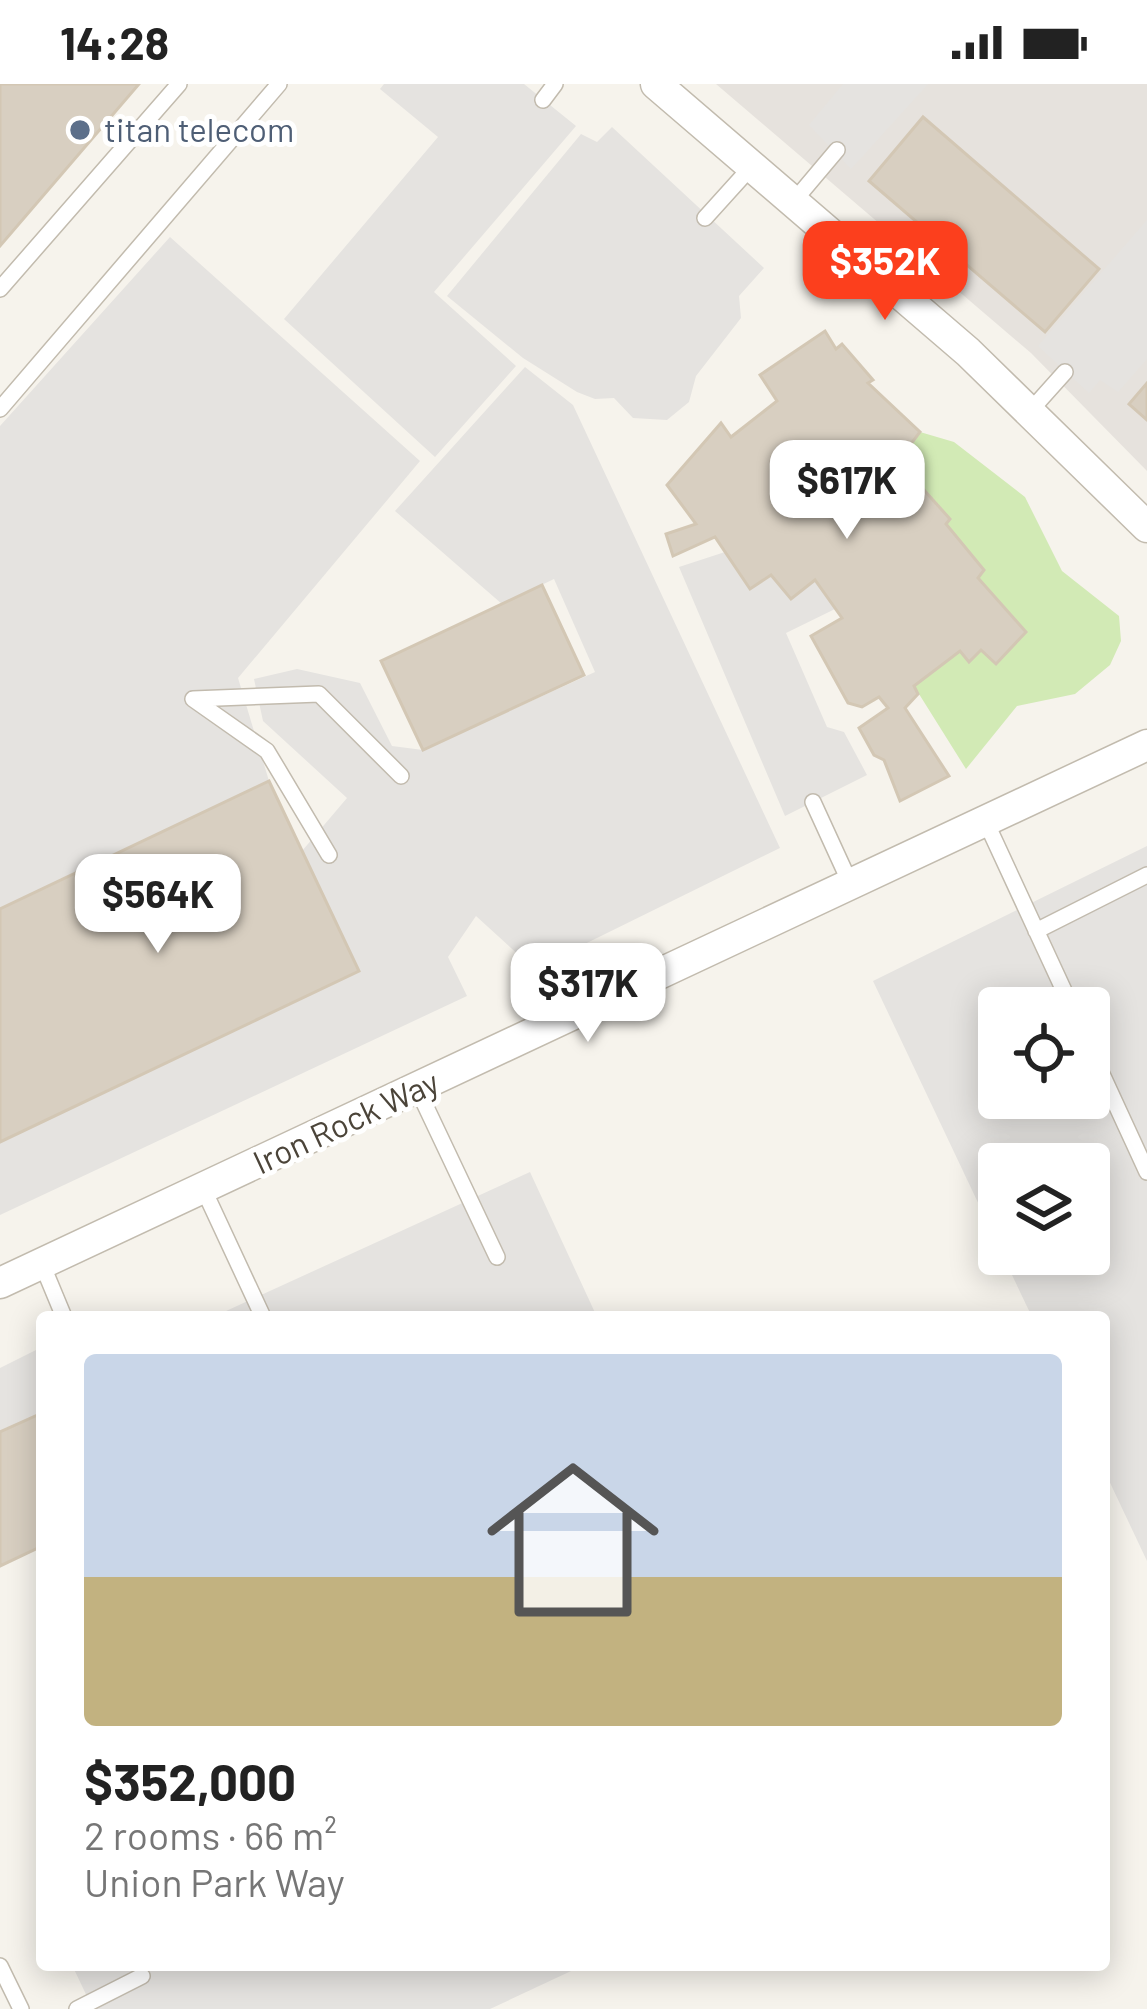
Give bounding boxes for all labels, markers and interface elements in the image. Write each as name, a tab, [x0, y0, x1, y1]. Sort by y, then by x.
text: 14:28	[60, 15, 169, 69]
place label: titan telecom	[104, 109, 294, 149]
marker: titan telecom	[67, 117, 93, 143]
pin: $352K	[801, 221, 969, 323]
text: $352K	[830, 236, 940, 283]
pin: $617K	[763, 440, 931, 542]
text: $617K	[797, 455, 897, 502]
pin: $564K	[74, 854, 242, 956]
text: $564K	[102, 869, 214, 916]
pin: $317K	[504, 943, 672, 1045]
text: $317K	[538, 958, 638, 1005]
map controls	[978, 987, 1110, 1275]
button: locate	[978, 987, 1110, 1119]
street label: Iron Rock Way	[246, 1061, 445, 1182]
button: layers	[978, 1143, 1110, 1275]
icon: home	[465, 1432, 681, 1648]
text: $352,000	[84, 1750, 296, 1811]
text: 2 rooms · 66 m²	[84, 1811, 337, 1858]
text: Union Park Way	[84, 1858, 345, 1905]

